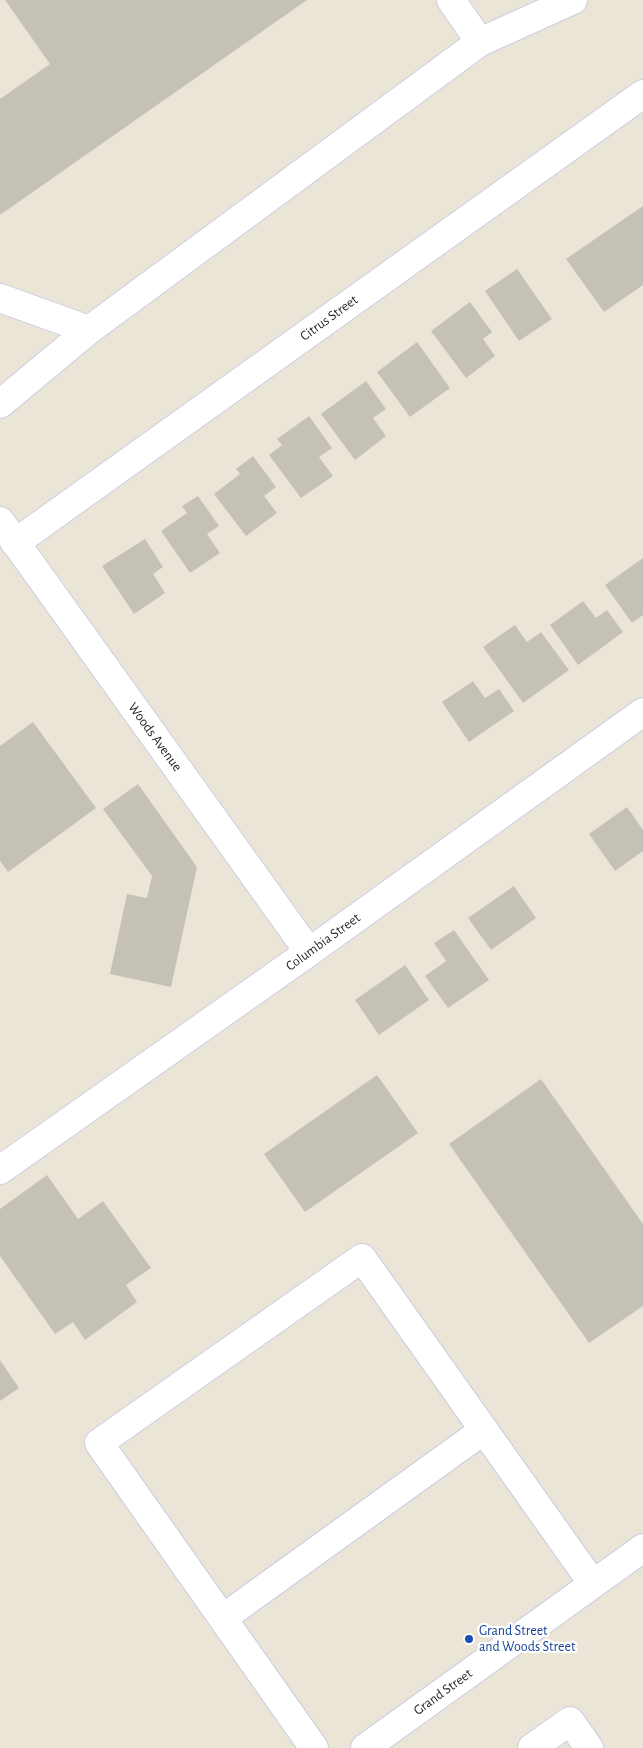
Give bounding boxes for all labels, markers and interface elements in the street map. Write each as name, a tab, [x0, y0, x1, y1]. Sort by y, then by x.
street label: Citrus Street	[297, 291, 361, 345]
street label: Woods Avenue	[124, 699, 186, 775]
street label: Columbia Street	[283, 909, 363, 975]
place label: Grand Street and Woods Street	[479, 1623, 575, 1655]
marker: Grand Street and Woods Street	[463, 1633, 475, 1645]
street label: Grand Street	[410, 1665, 476, 1719]

